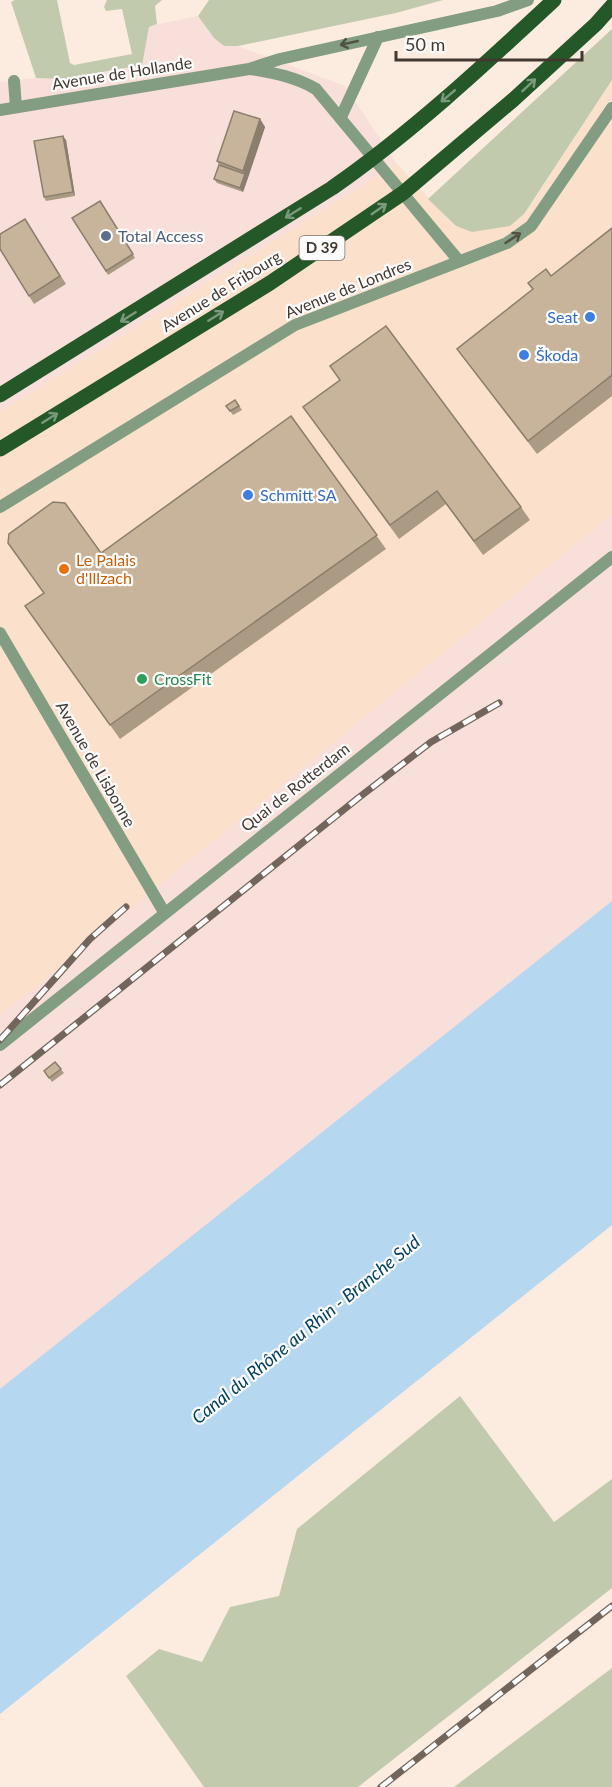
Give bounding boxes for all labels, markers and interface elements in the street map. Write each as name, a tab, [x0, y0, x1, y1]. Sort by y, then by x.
scale bar	[396, 24, 582, 62]
text: 50 m	[405, 33, 445, 55]
one-way arrow	[340, 38, 359, 50]
street label: Avenue de Hollande	[51, 52, 193, 93]
one-way arrow	[521, 78, 536, 92]
one-way arrow	[441, 89, 456, 103]
one-way arrow	[370, 203, 387, 215]
one-way arrow	[285, 207, 302, 219]
place label: Total Access	[118, 226, 203, 245]
marker: Total Access	[99, 229, 113, 243]
one-way arrow	[504, 232, 521, 244]
road number: D 39	[300, 236, 344, 260]
street label: Avenue de Fribourg	[157, 246, 284, 335]
street label: Avenue de Londres	[282, 254, 414, 321]
place label: Seat	[547, 307, 578, 326]
one-way arrow	[207, 310, 224, 322]
marker: Seat	[583, 310, 597, 324]
one-way arrow	[120, 311, 137, 323]
place label: Škoda	[536, 345, 578, 364]
marker: Škoda	[517, 348, 531, 362]
one-way arrow	[41, 412, 58, 424]
place label: Schmitt SA	[260, 485, 337, 504]
marker: Schmitt SA	[241, 488, 255, 502]
place label: Le Palais d'Illzach	[76, 550, 136, 587]
marker: Le Palais d'Illzach	[57, 562, 71, 576]
place label: CrossFit	[154, 669, 212, 688]
marker: CrossFit	[135, 672, 149, 686]
street label: Avenue de Lisbonne	[53, 698, 140, 830]
street label: Quai de Rotterdam	[237, 738, 353, 835]
water label: Canal du Rhône au Rhin - Branche Sud	[187, 1230, 424, 1428]

